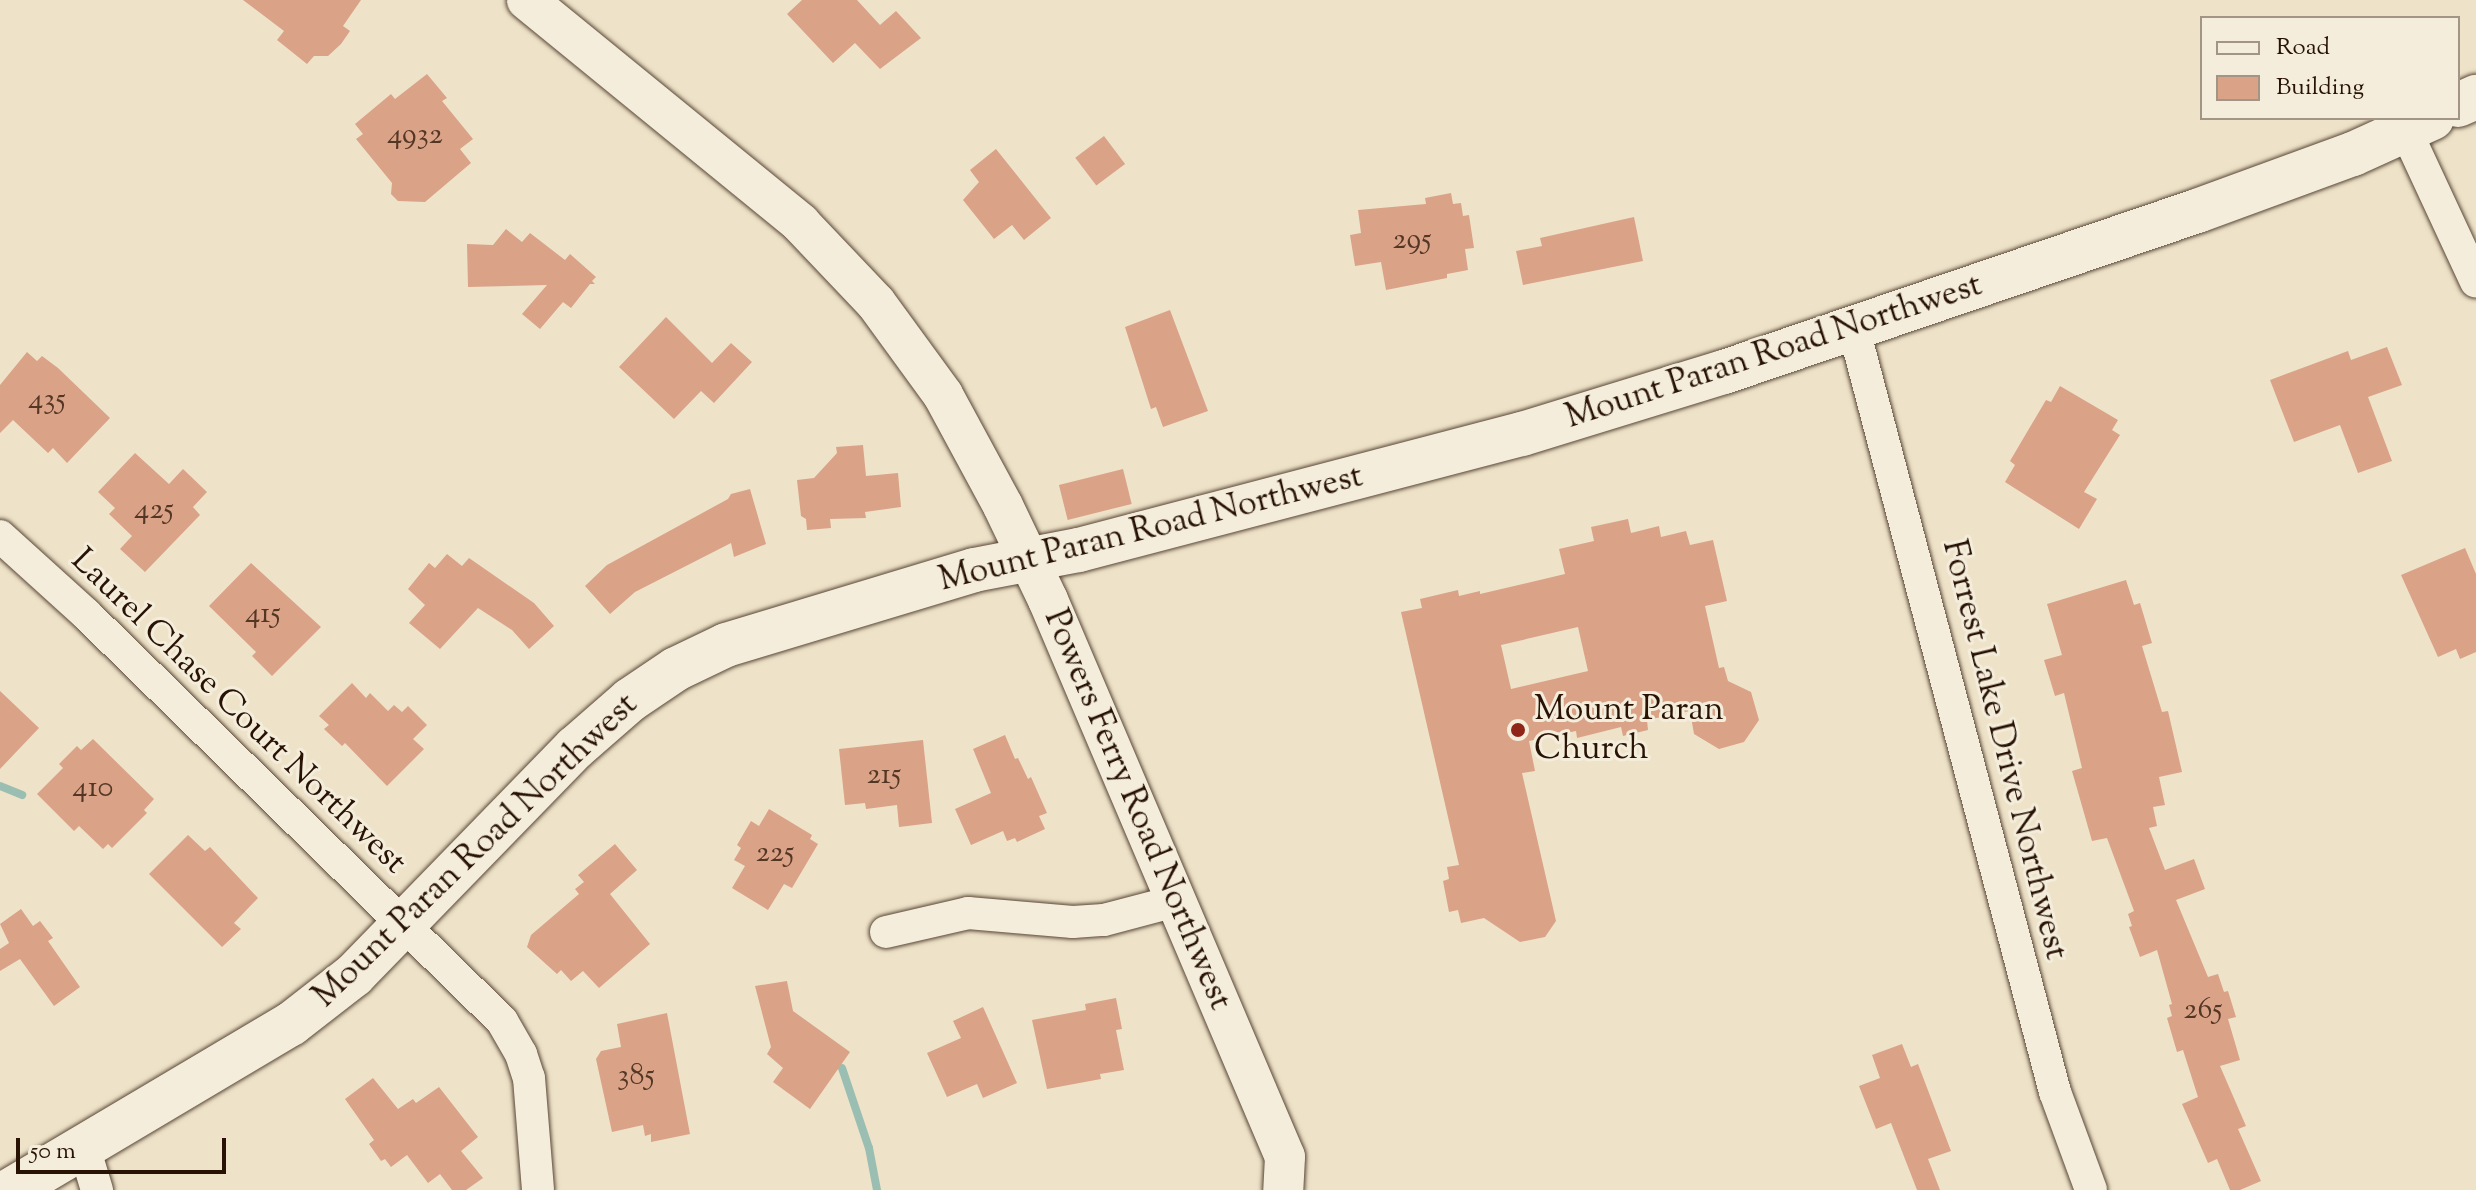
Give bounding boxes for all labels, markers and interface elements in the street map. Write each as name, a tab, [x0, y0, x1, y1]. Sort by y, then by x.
legend	[2200, 16, 2460, 120]
text: Road	[2276, 31, 2330, 65]
text: Building	[2276, 71, 2364, 105]
house number: 4932	[387, 118, 443, 154]
house number: 295	[1392, 223, 1432, 259]
street label: Mount Paran Road Northwest	[1561, 265, 1987, 439]
house number: 435	[28, 383, 66, 419]
street label: Mount Paran Road Northwest	[935, 457, 1367, 601]
house number: 425	[134, 493, 174, 529]
street label: Forrest Lake Drive Northwest	[1932, 536, 2076, 964]
street label: Laurel Chase Court Northwest	[62, 541, 414, 883]
house number: 415	[245, 597, 281, 633]
street label: Powers Ferry Road Northwest	[1034, 604, 1240, 1016]
street label: Mount Paran Road Northwest	[305, 685, 647, 1017]
place label: Mount Paran Church	[1534, 690, 1724, 770]
marker: Mount Paran Church	[1509, 721, 1527, 739]
house number: 215	[867, 758, 901, 794]
house number: 410	[73, 771, 113, 807]
house number: 225	[756, 836, 794, 872]
house number: 265	[2183, 993, 2223, 1029]
house number: 385	[617, 1059, 655, 1095]
scale bar	[20, 1122, 230, 1172]
text: 50 m	[30, 1135, 76, 1169]

